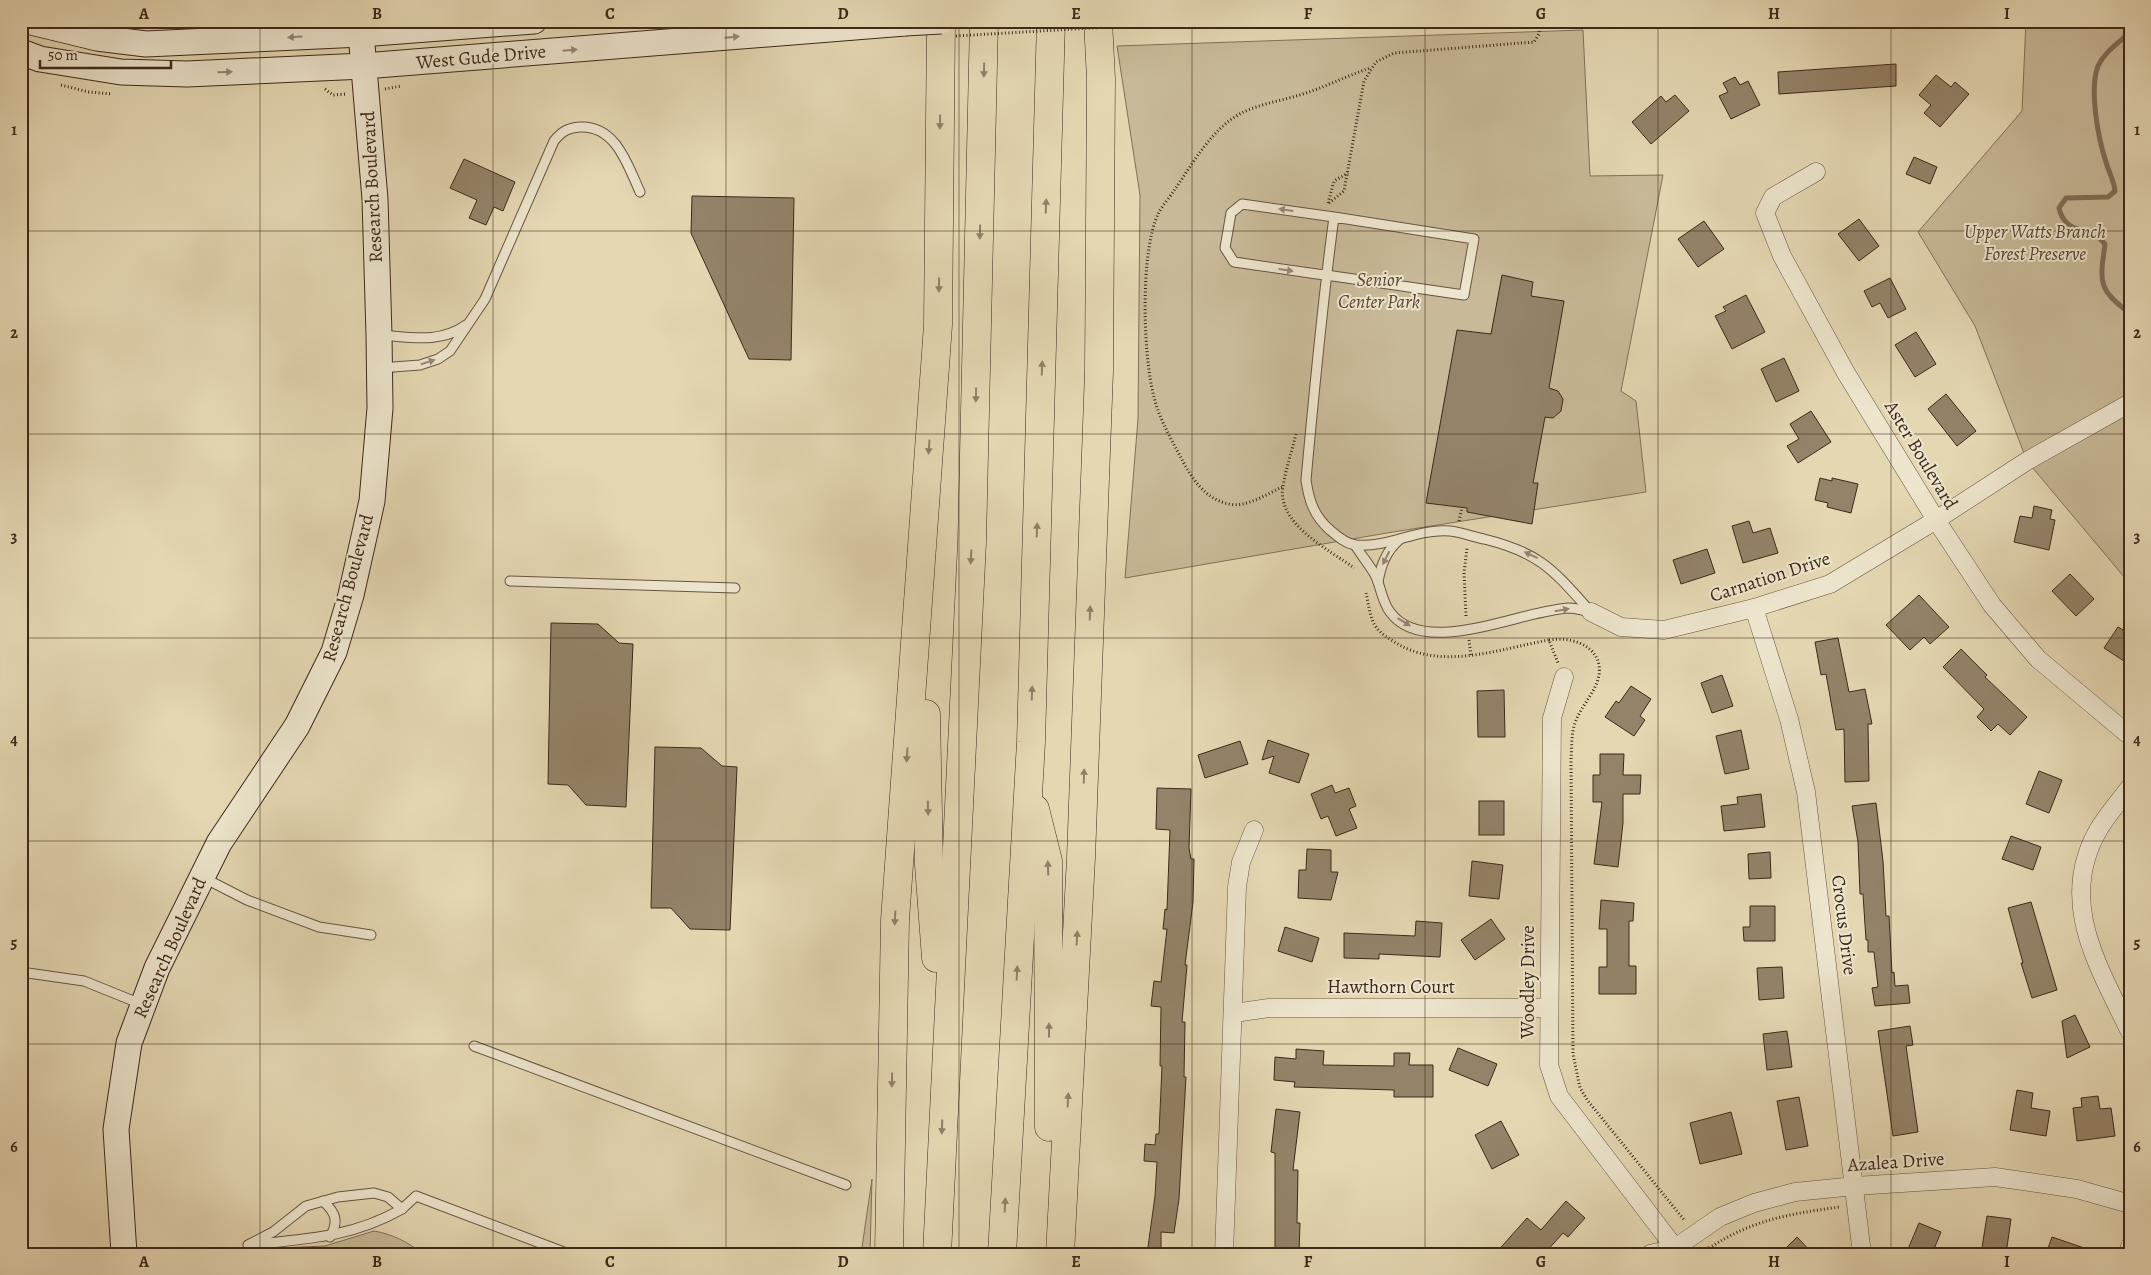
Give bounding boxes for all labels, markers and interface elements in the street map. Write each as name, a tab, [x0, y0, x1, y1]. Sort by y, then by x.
text: A	[138, 3, 150, 25]
text: B	[372, 3, 382, 25]
text: C	[605, 3, 615, 25]
text: D	[837, 3, 849, 25]
text: E	[1071, 3, 1081, 25]
text: F	[1304, 3, 1313, 25]
text: G	[1536, 3, 1546, 25]
text: H	[1768, 3, 1780, 25]
text: I	[2004, 3, 2010, 25]
one-way arrow	[724, 33, 740, 41]
one-way arrow	[286, 34, 302, 42]
scale bar	[40, 38, 171, 70]
street label: West Gude Drive	[414, 38, 547, 76]
text: 50 m	[48, 45, 78, 65]
one-way arrow	[562, 46, 578, 54]
one-way arrow	[979, 62, 987, 78]
one-way arrow	[218, 68, 234, 76]
street label: Research Boulevard	[355, 110, 389, 264]
one-way arrow	[936, 115, 944, 131]
text: 1	[11, 119, 17, 141]
text: 1	[2134, 119, 2140, 141]
one-way arrow	[1042, 197, 1050, 213]
one-way arrow	[1277, 206, 1293, 214]
park label: Upper Watts Branch Forest Preserve	[1964, 219, 2106, 267]
one-way arrow	[975, 225, 983, 241]
one-way arrow	[1278, 266, 1294, 274]
park label: Senior Center Park	[1338, 267, 1420, 315]
one-way arrow	[934, 277, 942, 293]
text: 2	[10, 322, 18, 344]
text: 2	[2133, 322, 2141, 344]
one-way arrow	[421, 358, 436, 366]
one-way arrow	[1038, 360, 1046, 376]
one-way arrow	[971, 387, 979, 403]
street label: Aster Boulevard	[1878, 395, 1964, 515]
one-way arrow	[925, 439, 933, 455]
street label: Research Boulevard	[316, 510, 380, 665]
one-way arrow	[1033, 522, 1041, 538]
text: 3	[11, 526, 18, 548]
text: 3	[2134, 526, 2141, 548]
street label: Carnation Drive	[1706, 545, 1834, 609]
one-way arrow	[967, 550, 975, 566]
one-way arrow	[1381, 551, 1389, 565]
one-way arrow	[1524, 551, 1538, 559]
one-way arrow	[1086, 605, 1094, 621]
one-way arrow	[1554, 606, 1570, 614]
one-way arrow	[1397, 618, 1411, 627]
one-way arrow	[1029, 685, 1037, 701]
text: 4	[10, 729, 18, 751]
text: 4	[2133, 729, 2141, 751]
one-way arrow	[902, 748, 910, 764]
one-way arrow	[1080, 767, 1088, 783]
one-way arrow	[924, 801, 932, 817]
one-way arrow	[1043, 859, 1051, 875]
street label: Research Boulevard	[127, 873, 213, 1023]
street label: Crocus Drive	[1825, 874, 1863, 976]
one-way arrow	[891, 910, 899, 926]
street label: Woodley Drive	[1515, 925, 1541, 1040]
one-way arrow	[1073, 930, 1081, 946]
text: 5	[11, 932, 18, 954]
text: 5	[2134, 932, 2141, 954]
one-way arrow	[1013, 965, 1021, 981]
street label: Hawthorn Court	[1327, 974, 1455, 1000]
one-way arrow	[1045, 1022, 1053, 1038]
one-way arrow	[888, 1072, 896, 1088]
one-way arrow	[1064, 1092, 1072, 1108]
one-way arrow	[938, 1119, 946, 1135]
text: 6	[10, 1136, 18, 1158]
text: 6	[2133, 1136, 2141, 1158]
street label: Azalea Drive	[1846, 1146, 1945, 1178]
one-way arrow	[1001, 1197, 1009, 1213]
text: A	[138, 1251, 150, 1273]
text: B	[372, 1251, 382, 1273]
text: C	[605, 1251, 615, 1273]
text: D	[837, 1251, 849, 1273]
text: E	[1071, 1251, 1081, 1273]
text: F	[1304, 1251, 1313, 1273]
text: G	[1536, 1251, 1546, 1273]
text: H	[1768, 1251, 1780, 1273]
text: I	[2004, 1251, 2010, 1273]

